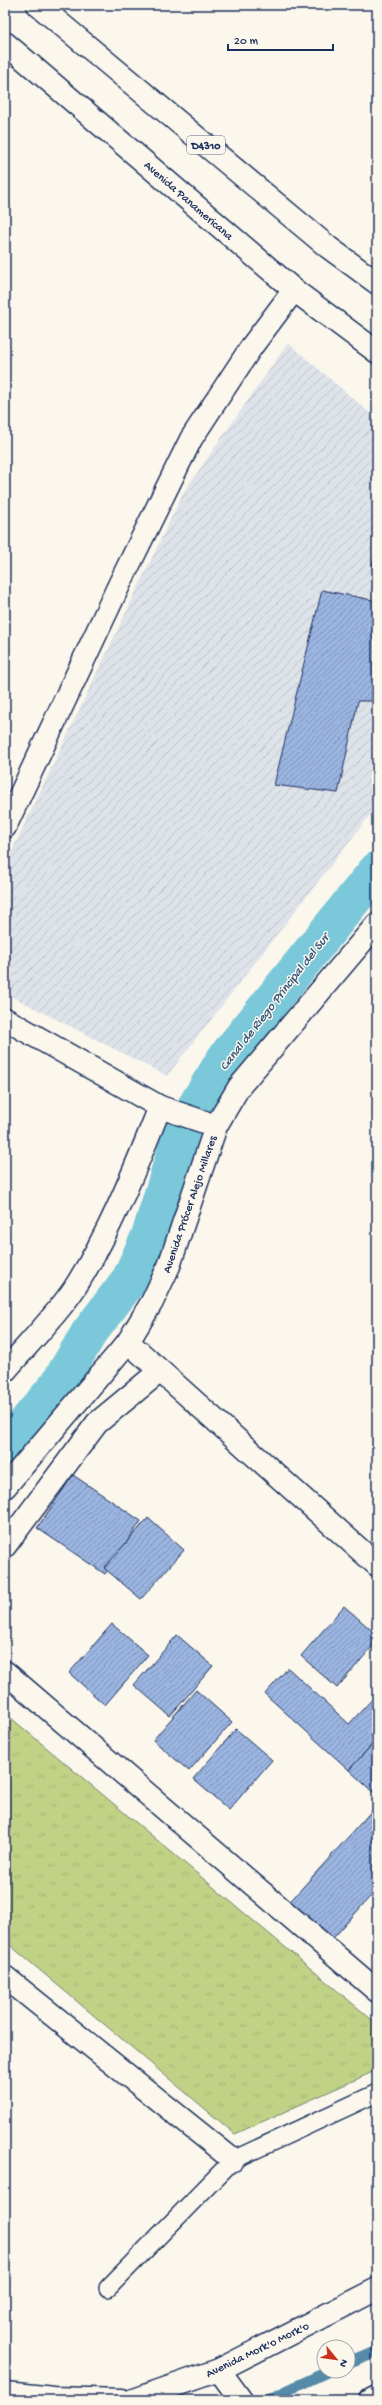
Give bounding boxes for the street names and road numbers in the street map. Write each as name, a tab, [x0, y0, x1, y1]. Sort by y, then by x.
road number: D4310	[187, 136, 225, 154]
street label: Avenida Panamericana	[140, 159, 235, 244]
street label: Avenida Prócer Alejo Millares	[161, 1134, 221, 1275]
street label: Avenida Mork'o Mork'o	[204, 2320, 312, 2382]

